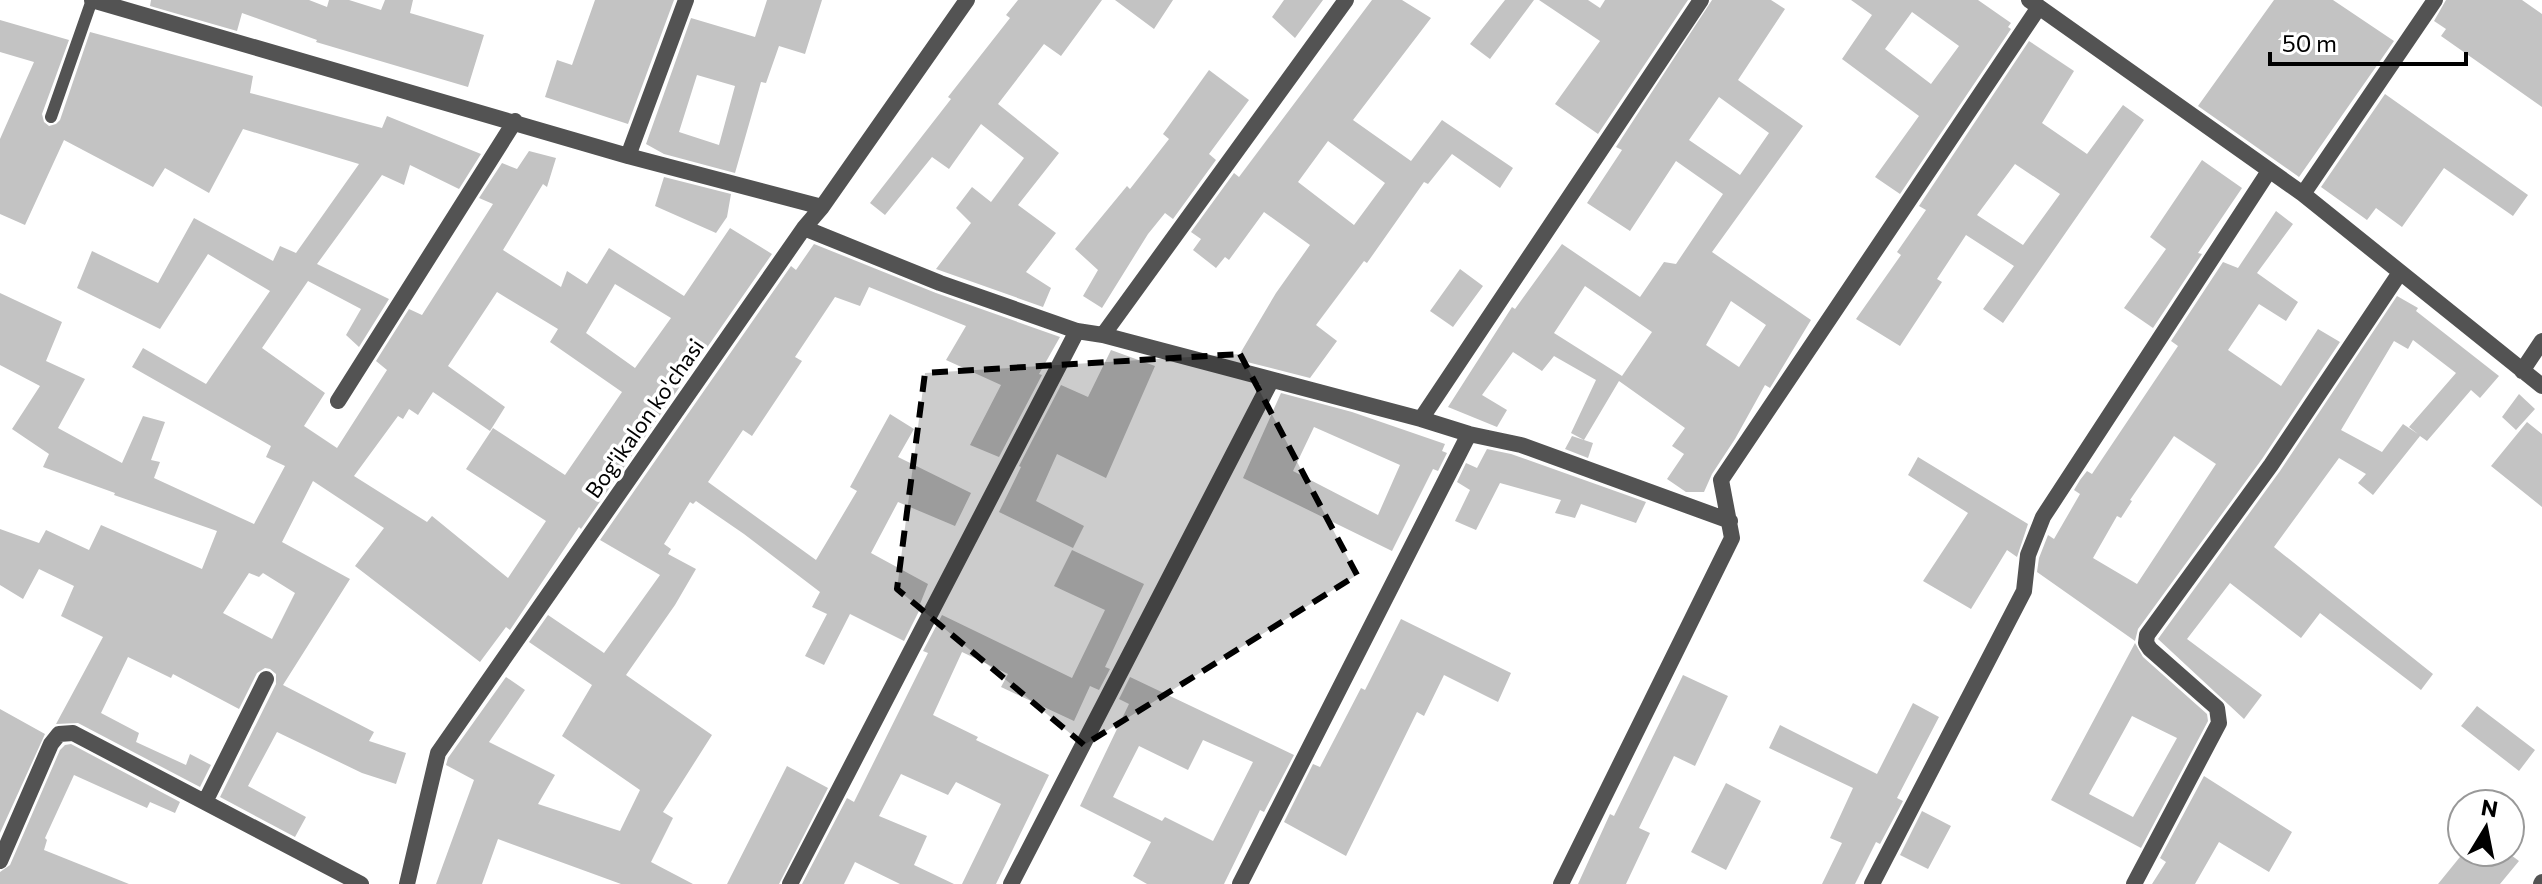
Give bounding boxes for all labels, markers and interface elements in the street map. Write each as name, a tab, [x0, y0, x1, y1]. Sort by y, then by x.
scale bar	[2270, 16, 2466, 66]
text: 50 m	[2282, 28, 2337, 57]
street label: Bog'ikalon ko'chasi	[579, 333, 709, 503]
north arrow	[2446, 788, 2526, 868]
text: N	[2479, 793, 2500, 823]

